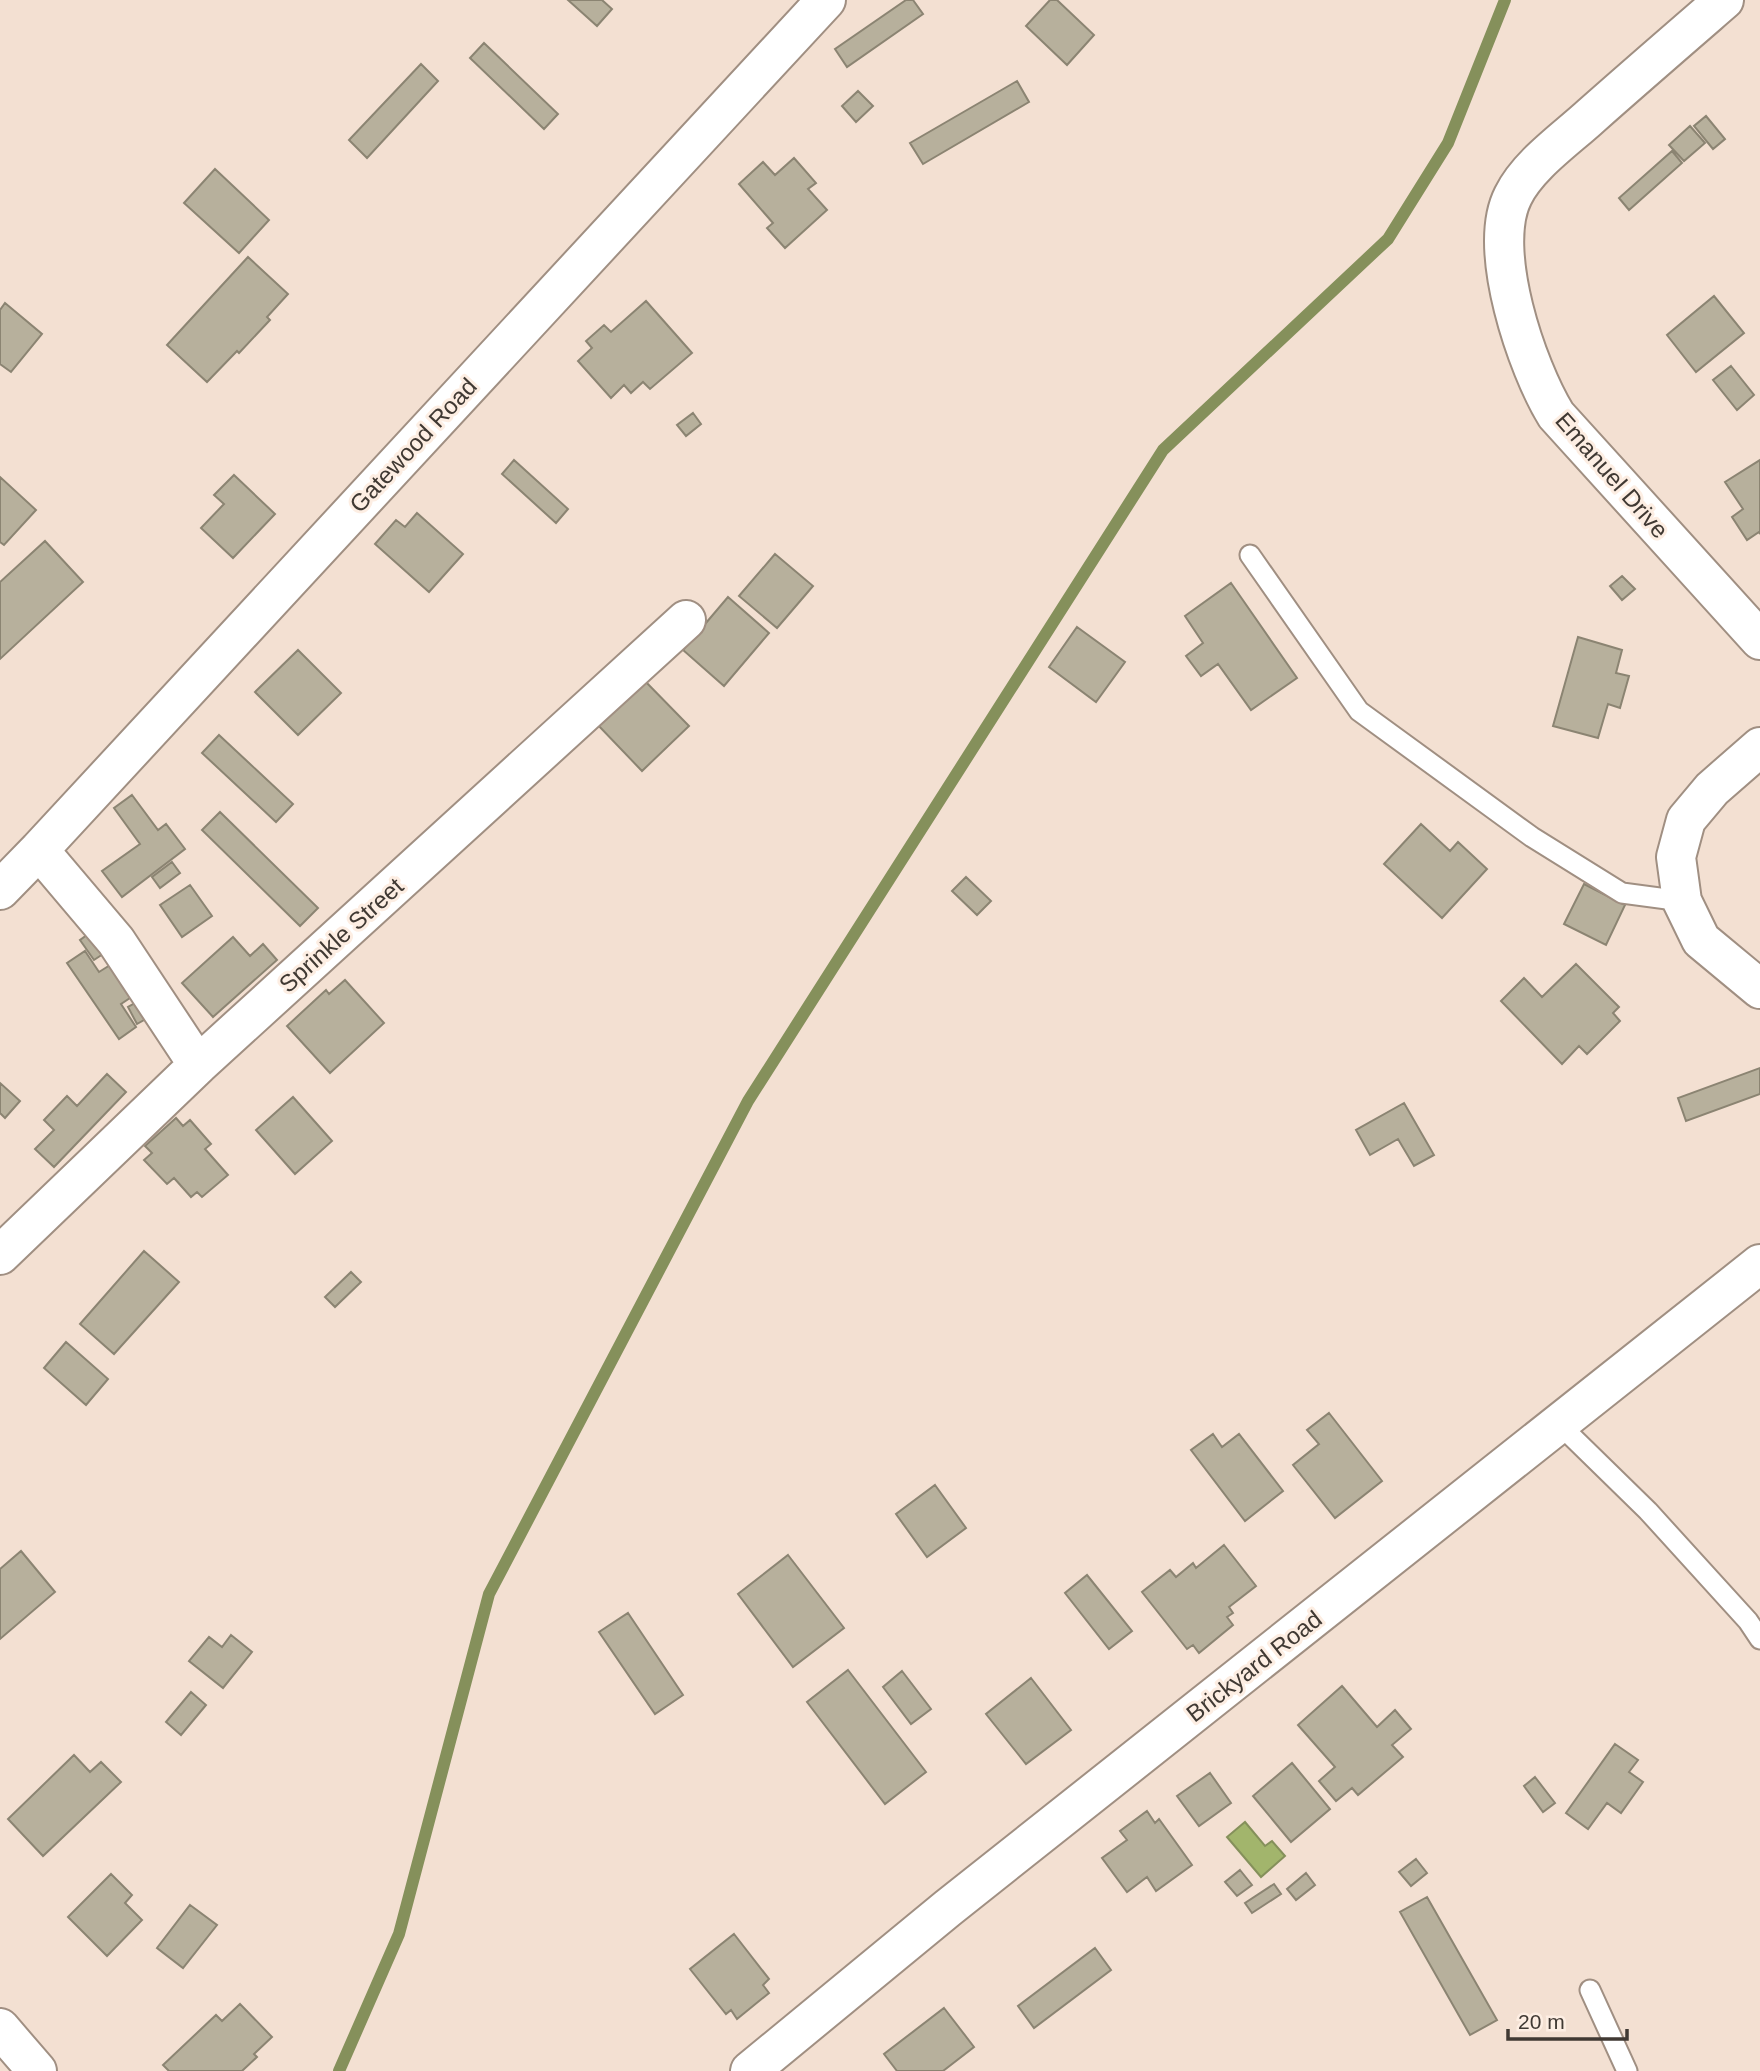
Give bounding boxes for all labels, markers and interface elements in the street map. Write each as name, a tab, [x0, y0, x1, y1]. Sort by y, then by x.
street label: Gatewood Road	[344, 372, 482, 518]
street label: Emanuel Drive	[1550, 407, 1674, 543]
street label: Sprinkle Street	[273, 872, 409, 998]
street label: Brickyard Road	[1181, 1605, 1327, 1727]
scale bar	[1508, 1997, 1627, 2041]
text: 20 m	[1518, 2010, 1565, 2033]

